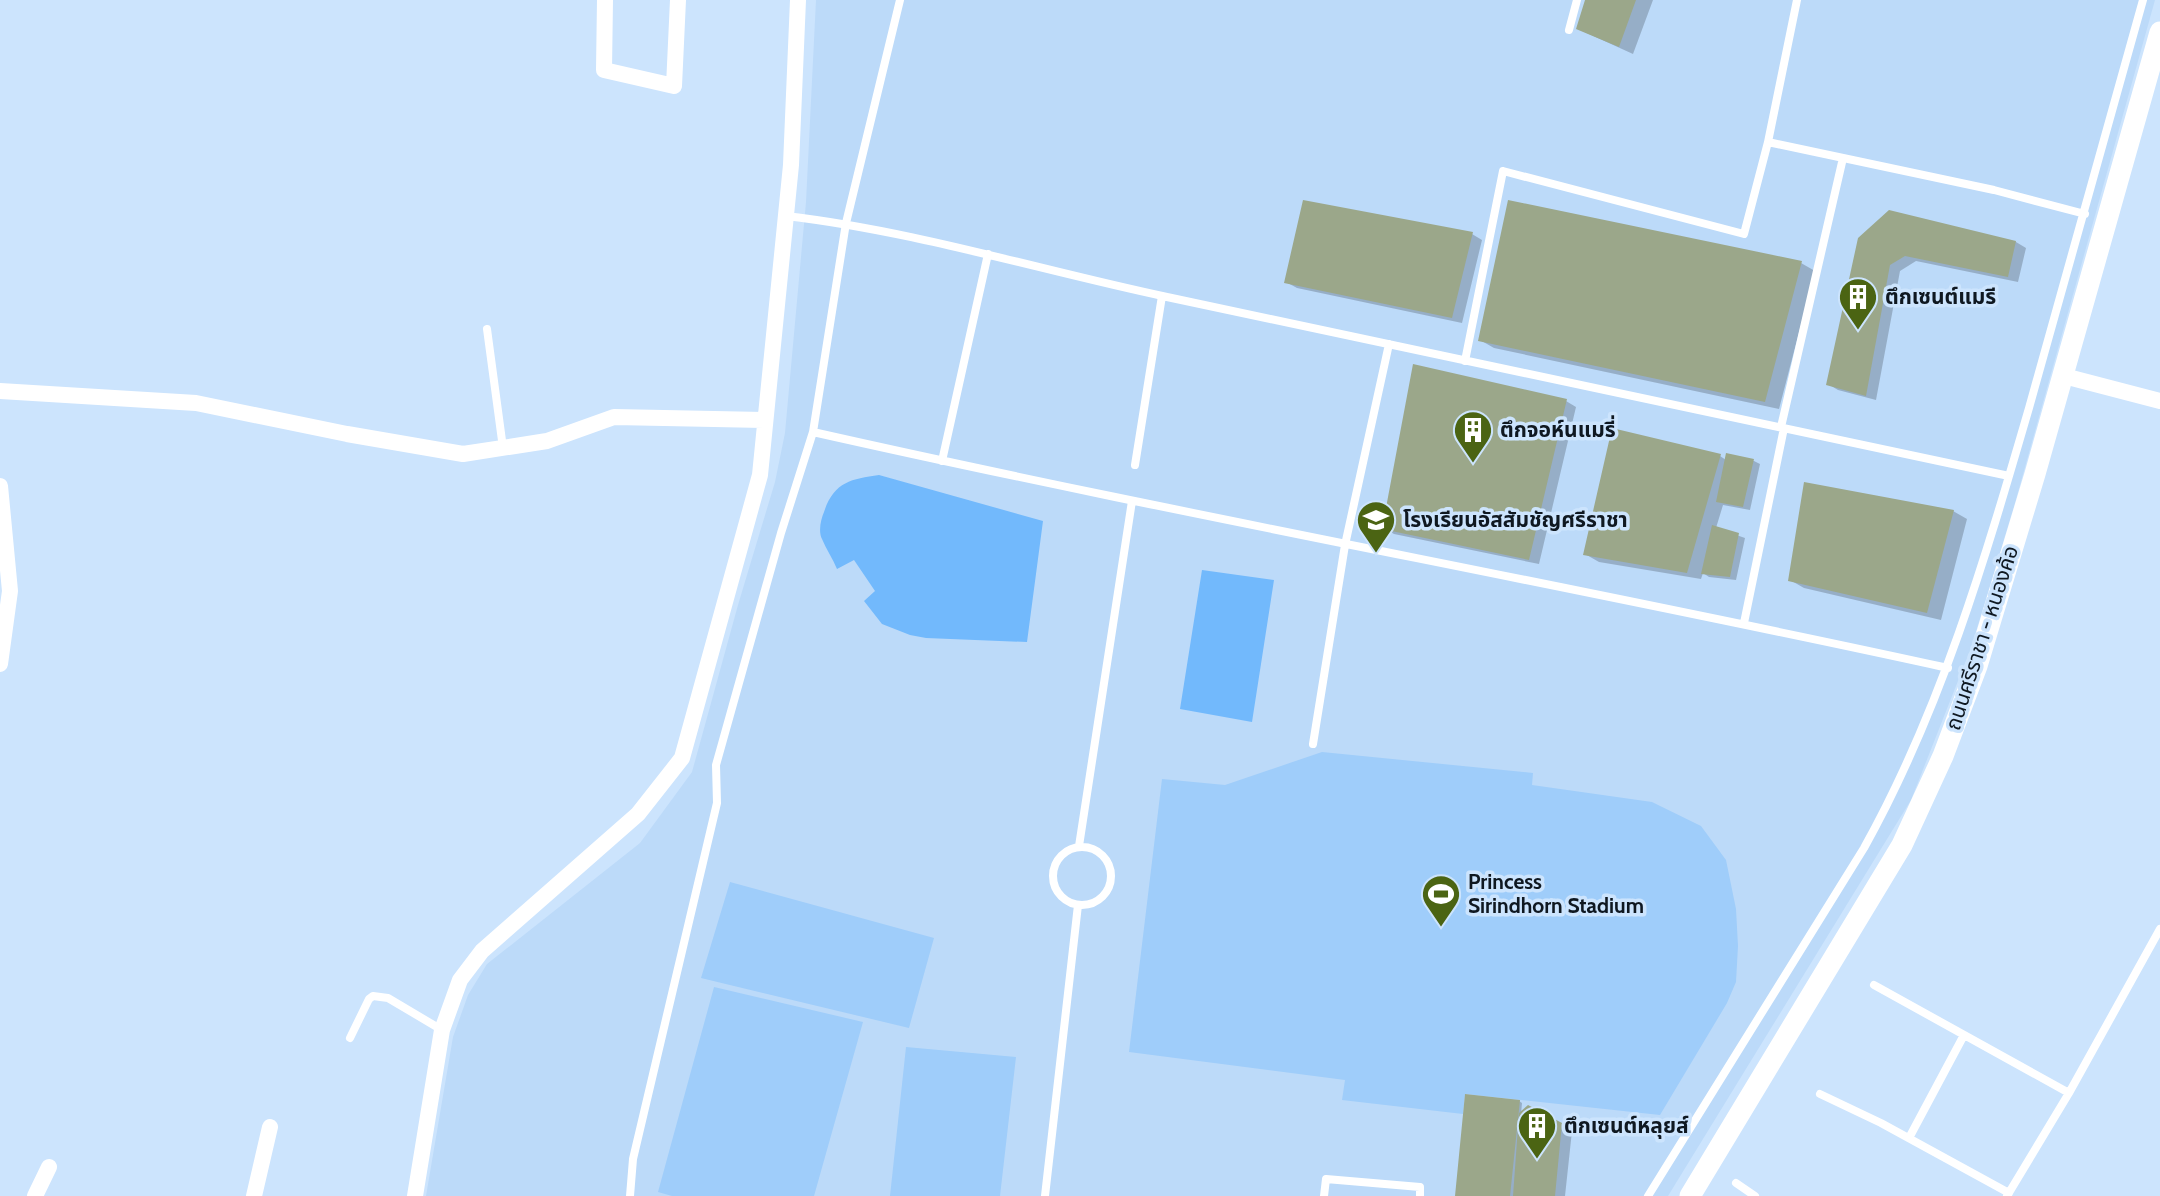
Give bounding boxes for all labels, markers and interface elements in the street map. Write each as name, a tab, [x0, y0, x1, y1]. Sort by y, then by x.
building icon: ตึกเซนต์แมรี	[1837, 276, 1879, 331]
place label: ตึกเซนต์แมรี	[1885, 284, 1996, 309]
building icon: ตึกจอห์นแมรี่	[1452, 409, 1494, 464]
place label: ตึกจอห์นแมรี่	[1500, 415, 1616, 442]
school or university icon: โรงเรียนอัสสัมชัญศรีราชา	[1355, 499, 1397, 554]
place label: โรงเรียนอัสสัมชัญศรีราชา	[1403, 507, 1628, 532]
street label: ถนนศรีราชา - หนองค้อ	[1940, 542, 2023, 733]
place label: Princess Sirindhorn Stadium	[1468, 869, 1644, 918]
sports icon: Princess Sirindhorn Stadium	[1420, 873, 1462, 928]
building icon: ตึกเซนต์หลุยส์	[1516, 1105, 1558, 1160]
place label: ตึกเซนต์หลุยส์	[1564, 1113, 1689, 1139]

